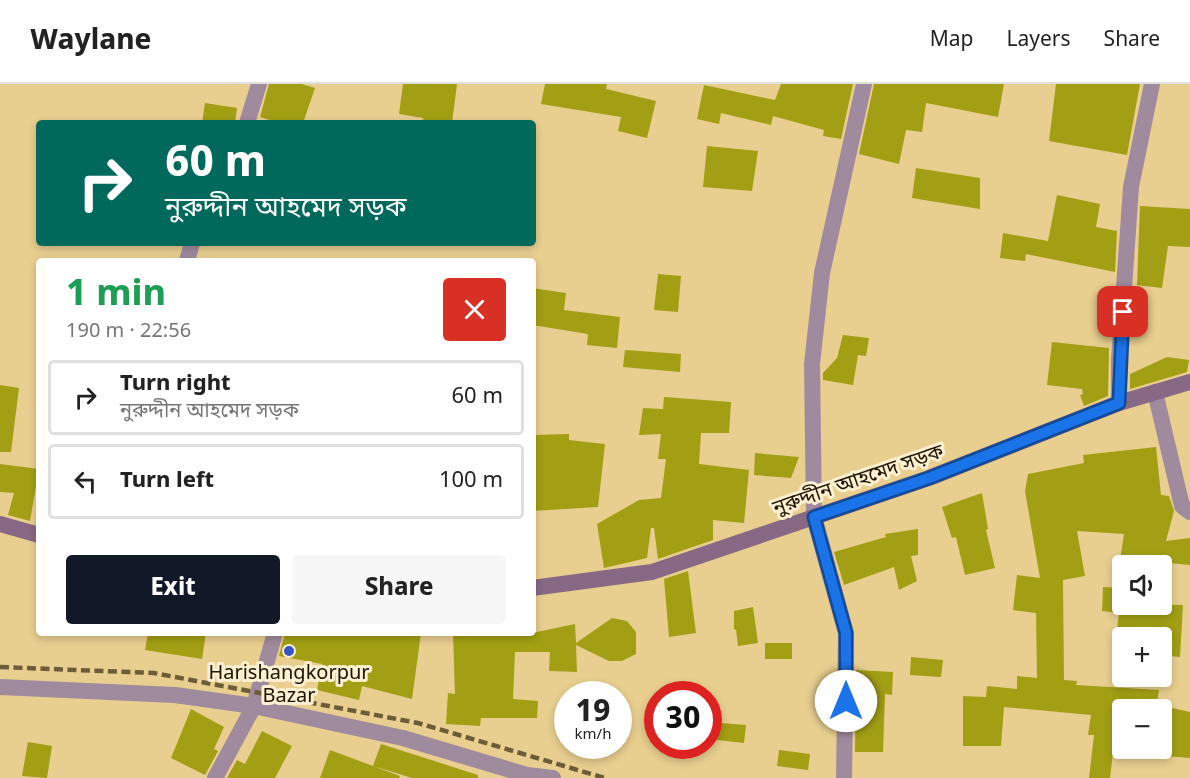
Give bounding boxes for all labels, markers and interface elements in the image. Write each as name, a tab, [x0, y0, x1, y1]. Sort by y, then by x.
text: Waylane	[30, 23, 151, 60]
text: Map	[930, 27, 974, 55]
text: Layers	[1007, 27, 1071, 55]
text: Share	[1104, 27, 1160, 55]
text: 60 m	[165, 137, 266, 193]
icon: right	[66, 144, 144, 222]
text: নুরুদ্দীন আহমেদ সড়ক	[165, 191, 407, 227]
text: 1 min	[66, 272, 166, 320]
button: close	[443, 278, 506, 341]
pin	[1097, 286, 1148, 337]
icon: arrive	[1106, 295, 1139, 328]
text: 190 m · 22:56	[66, 319, 191, 345]
text: Turn right	[120, 370, 231, 399]
icon: right	[69, 381, 102, 414]
text: 60 m	[452, 383, 503, 412]
text: নুরুদ্দীন আহমেদ সড়ক	[120, 399, 299, 425]
street label: নুরুদ্দীন আহমেদ সড়ক	[769, 438, 948, 523]
icon: left	[69, 465, 102, 498]
text: Turn left	[120, 467, 214, 496]
text: 100 m	[439, 467, 503, 496]
button: Exit	[66, 555, 280, 624]
button: Share	[292, 555, 506, 624]
map controls	[1112, 555, 1172, 759]
button: sound	[1112, 555, 1172, 615]
button: +	[1112, 627, 1172, 687]
marker: Harishangkorpur Bazar	[282, 644, 296, 658]
place label: Harishangkorpur Bazar	[208, 661, 370, 710]
position arrow	[814, 669, 878, 733]
speed limit sign: 30	[644, 681, 722, 759]
text: 19	[576, 693, 610, 733]
button: −	[1112, 699, 1172, 759]
text: km/h	[575, 725, 611, 745]

